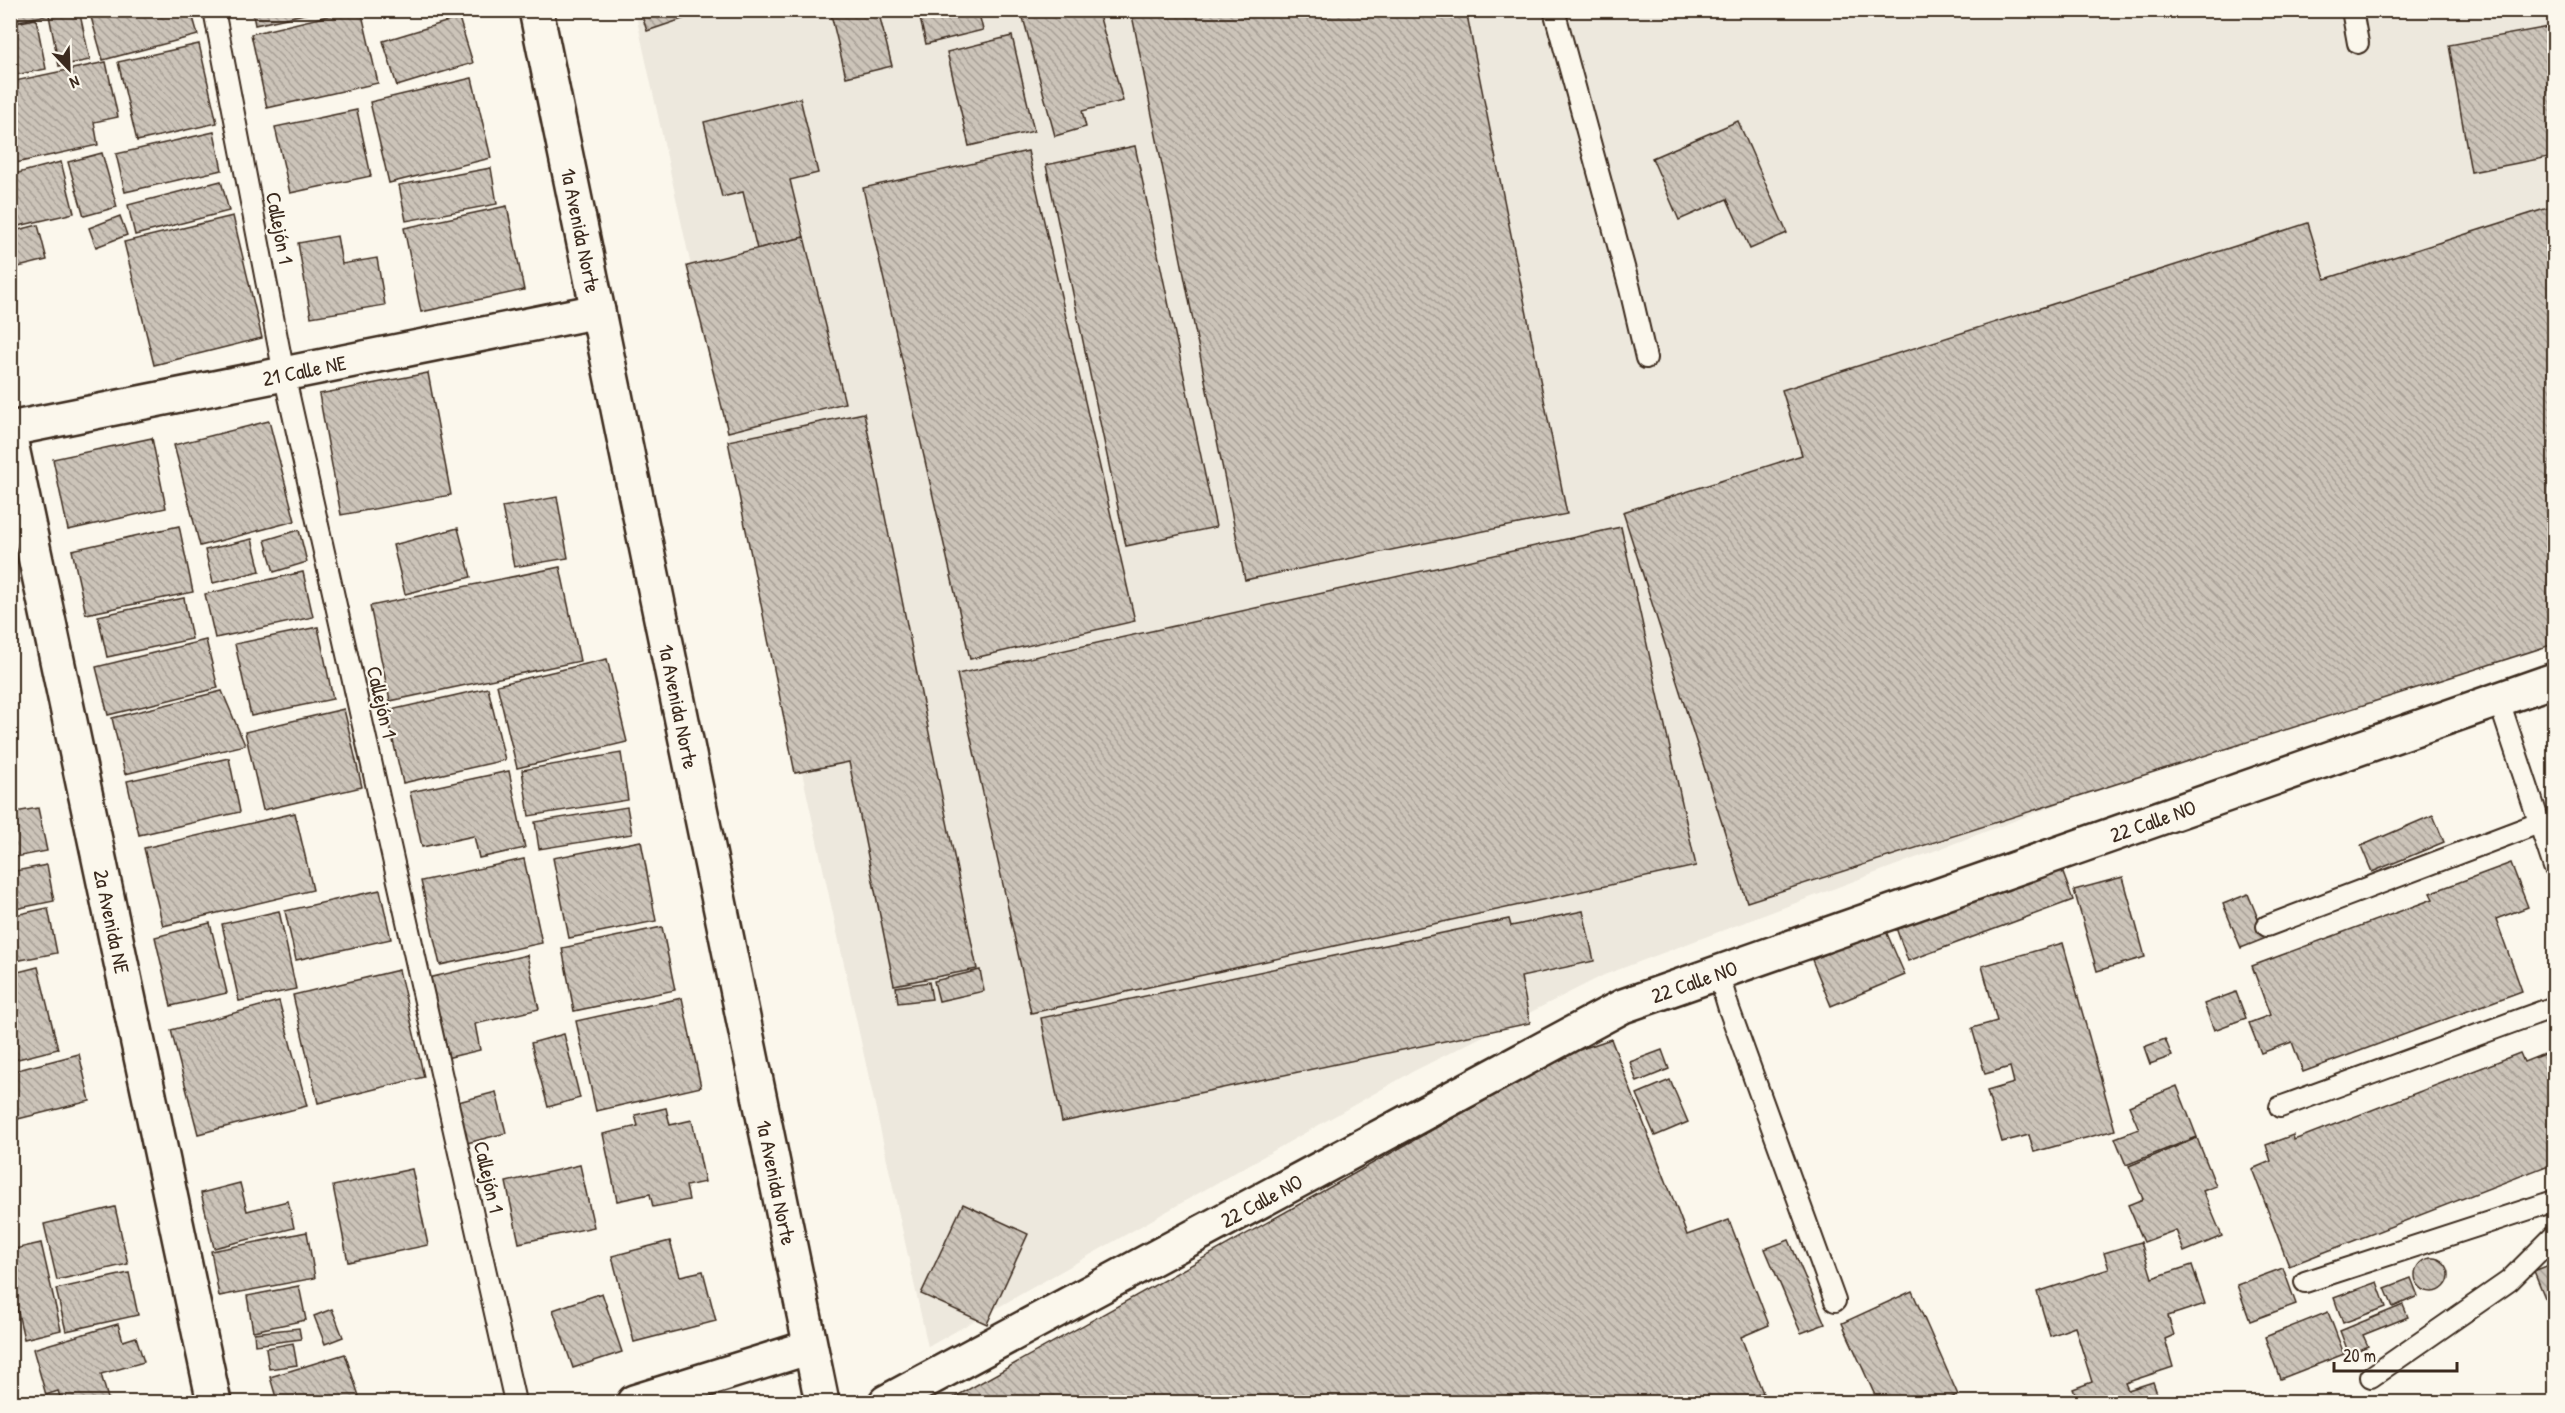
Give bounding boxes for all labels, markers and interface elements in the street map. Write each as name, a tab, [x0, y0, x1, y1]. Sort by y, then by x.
north arrow	[39, 39, 99, 99]
text: N	[66, 71, 83, 95]
street label: 1a Avenida Norte	[554, 165, 608, 295]
street label: Callejón 1	[259, 190, 301, 266]
street label: 21 Calle NE	[260, 347, 349, 393]
street label: 1a Avenida Norte	[652, 642, 706, 771]
street label: Callejón 1	[360, 663, 404, 741]
street label: 22 Calle NO	[2106, 792, 2200, 849]
street label: 2a Avenida NE	[87, 866, 137, 976]
street label: 22 Calle NO	[1647, 953, 1741, 1010]
street label: 1a Avenida Norte	[750, 1118, 804, 1247]
street label: Callejón 1	[467, 1138, 511, 1216]
street label: 22 Calle NO	[1215, 1166, 1307, 1234]
scale bar	[2334, 1335, 2457, 1373]
text: 20 m	[2343, 1343, 2376, 1368]

